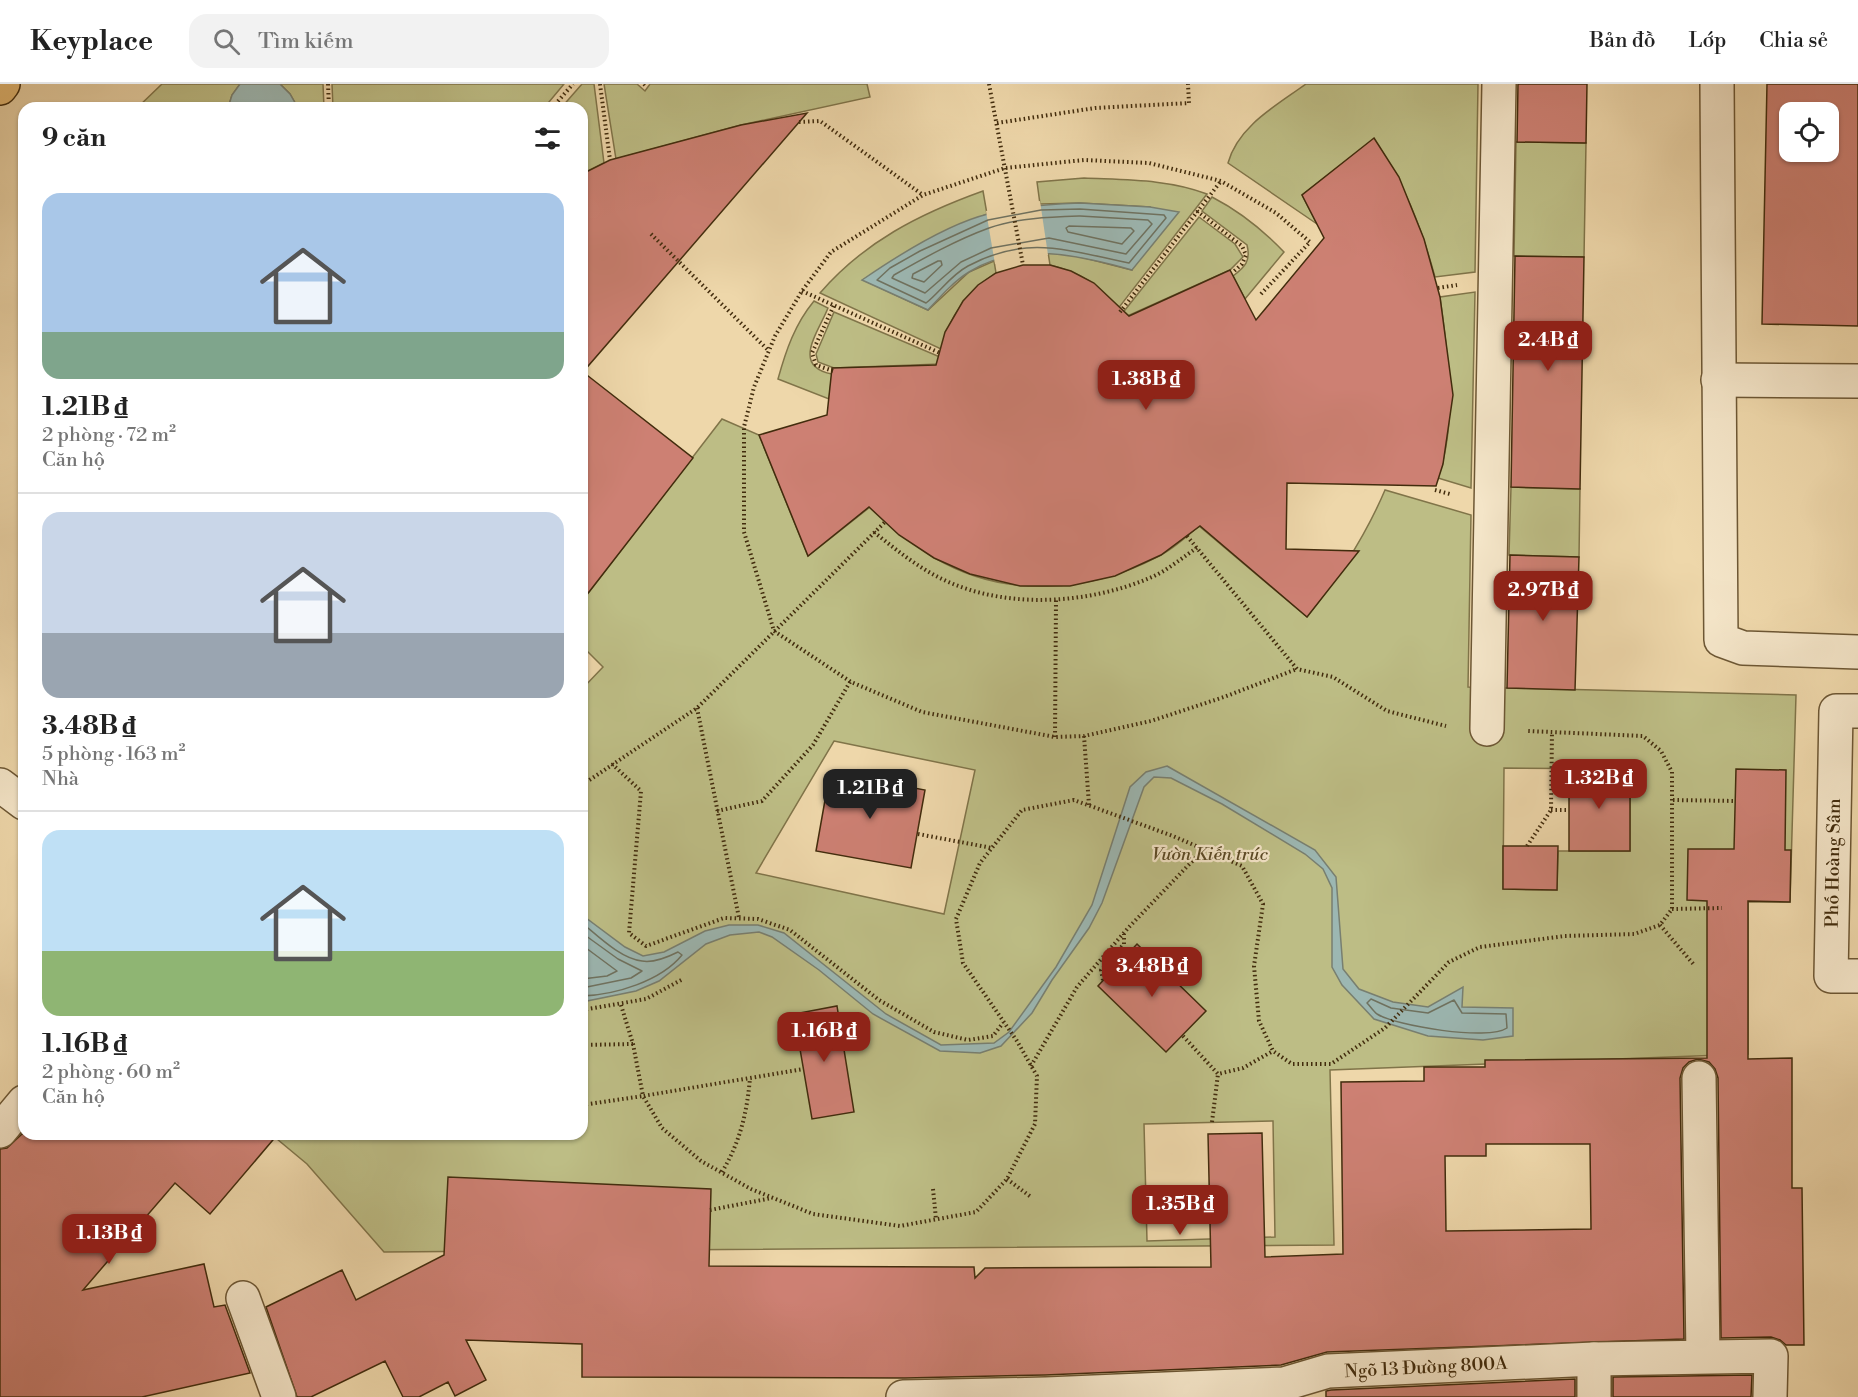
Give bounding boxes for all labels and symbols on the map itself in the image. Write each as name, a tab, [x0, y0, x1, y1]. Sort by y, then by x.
pin: 2.4B ₫	[1499, 321, 1597, 372]
pin: 1.38B ₫	[1091, 360, 1201, 411]
pin: 2.97B ₫	[1488, 571, 1598, 622]
pin: 1.32B ₫	[1544, 759, 1654, 810]
pin: 1.21B ₫	[815, 769, 925, 820]
street label: Phố Hoàng Sâm	[1821, 798, 1846, 928]
park label: Vườn Kiến trúc	[1152, 843, 1268, 866]
pin: 3.48B ₫	[1097, 947, 1207, 998]
pin: 1.16B ₫	[769, 1012, 879, 1063]
pin: 1.35B ₫	[1125, 1185, 1235, 1236]
pin: 1.13B ₫	[54, 1214, 164, 1265]
street label: Ngõ 13 Đường 800A	[1344, 1352, 1509, 1383]

